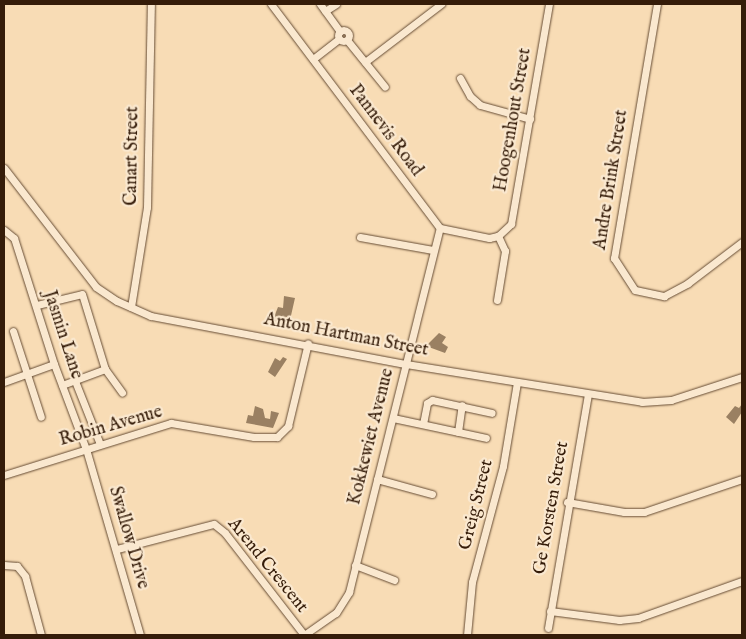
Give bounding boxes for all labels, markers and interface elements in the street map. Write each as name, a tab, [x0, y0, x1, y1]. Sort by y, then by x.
street label: Hoogenhout Street	[491, 46, 537, 194]
street label: Pannevis Road	[343, 81, 427, 181]
street label: Canart Street	[121, 106, 145, 206]
street label: Andre Brink Street	[590, 109, 634, 251]
street label: Jasmin Lane	[38, 288, 86, 382]
street label: Anton Hartman Street	[262, 309, 430, 363]
street label: Kokkewiet Avenue	[345, 367, 399, 507]
street label: Robin Avenue	[57, 402, 165, 452]
street label: Ge Korsten Street	[530, 440, 574, 576]
street label: Greig Street	[455, 458, 499, 552]
street label: Swallow Drive	[103, 484, 153, 592]
street label: Arend Crescent	[222, 514, 312, 618]

